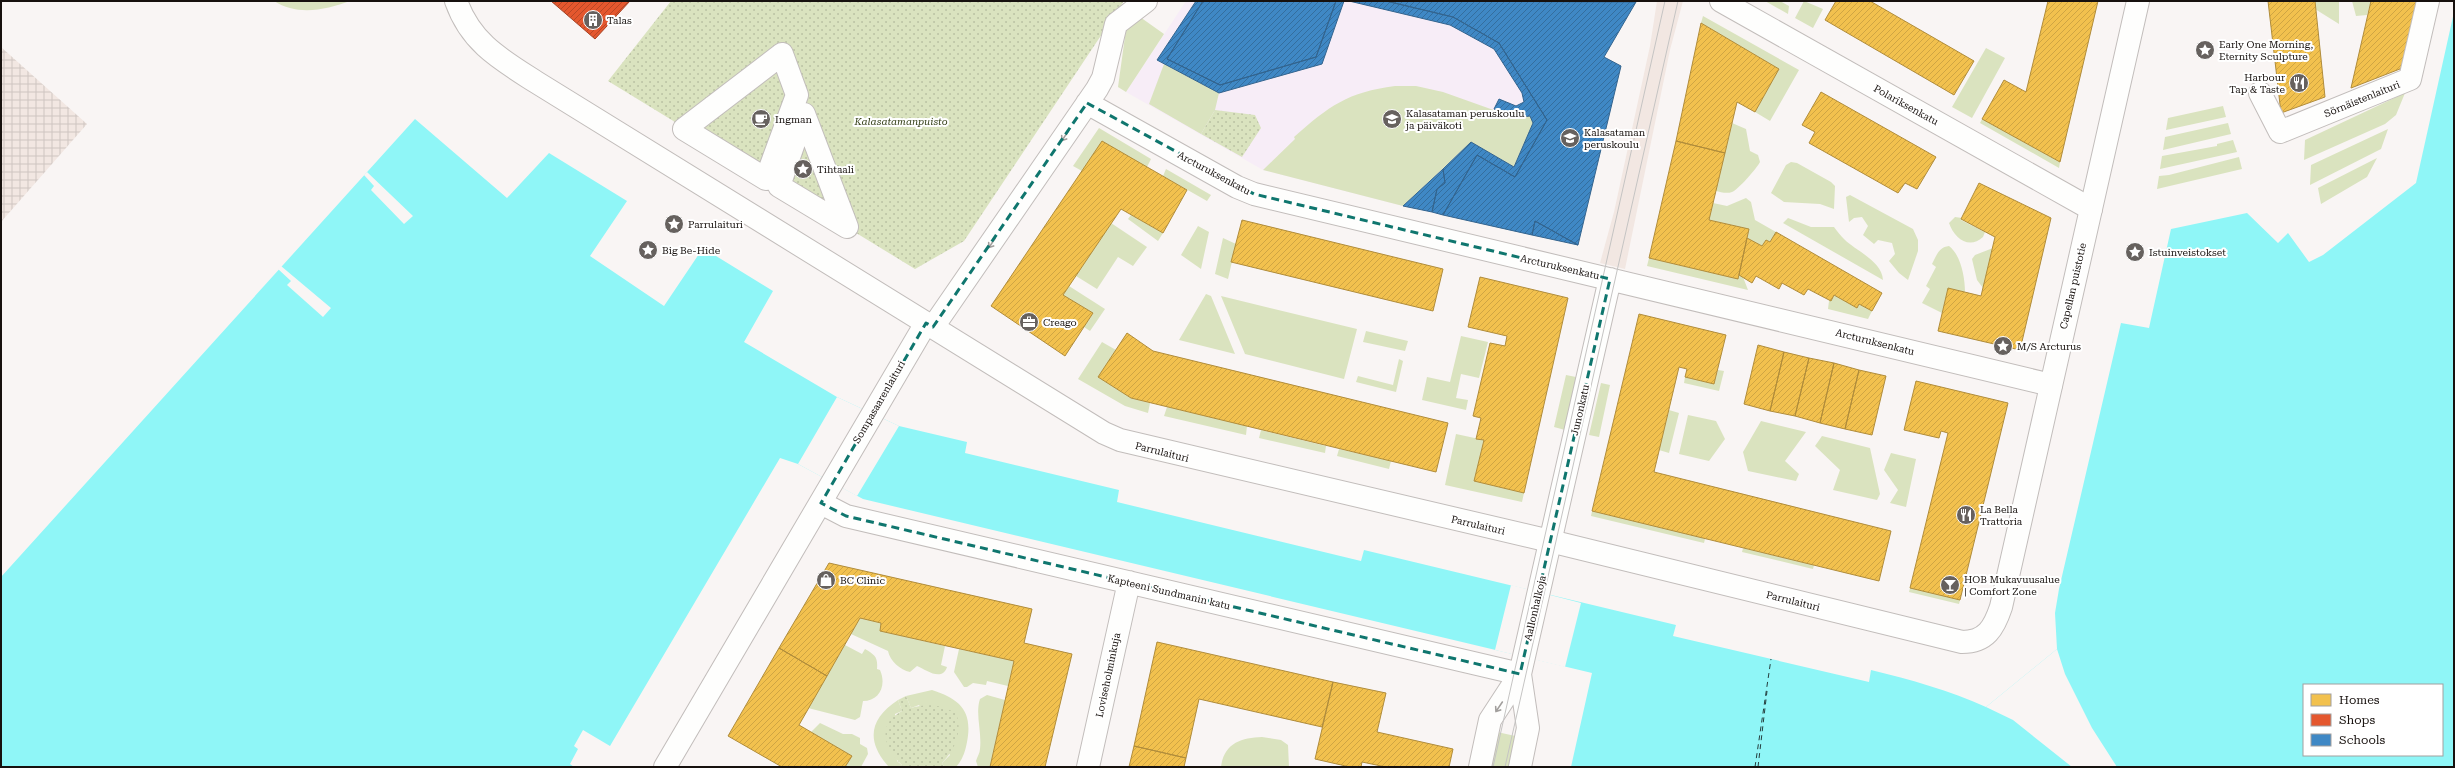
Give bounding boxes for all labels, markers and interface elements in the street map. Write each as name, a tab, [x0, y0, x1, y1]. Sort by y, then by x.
building icon: Talas	[582, 9, 604, 31]
place label: Talas	[607, 15, 632, 26]
place icon: Early One Morning, Eternity Sculpture	[2194, 39, 2216, 61]
place label: Early One Morning, Eternity Sculpture	[2219, 39, 2313, 62]
place label: Harbour Tap & Taste	[2229, 72, 2286, 95]
restaurant icon: Harbour Tap & Taste	[2288, 72, 2310, 94]
street label: Sörnäistenlaituri	[2322, 79, 2402, 119]
street label: Polariksenkatu	[1872, 83, 1941, 128]
cafe icon: Ingman	[750, 108, 772, 130]
school or university icon: Kalasataman peruskoulu ja päiväkoti	[1381, 108, 1403, 130]
place label: Kalasataman peruskoulu ja päiväkoti	[1405, 108, 1525, 131]
place label: Ingman	[775, 114, 812, 125]
park label: Kalasatamanpuisto	[853, 116, 948, 127]
school or university icon: Kalasataman peruskoulu	[1559, 127, 1581, 149]
place label: Kalasataman peruskoulu	[1584, 127, 1646, 150]
one-way arrow	[1061, 130, 1069, 141]
street label: Arcturuksenkatu	[1176, 149, 1253, 197]
place icon: Tihtaali	[792, 158, 814, 180]
place label: Tihtaali	[817, 164, 854, 175]
place icon: Parrulaituri	[663, 213, 685, 235]
place label: Parrulaituri	[688, 219, 743, 230]
one-way arrow	[988, 237, 996, 248]
place icon: Big Be-Hide	[637, 239, 659, 261]
street label: Capellan puistotie	[2058, 241, 2088, 330]
place icon: Istuinveistokset	[2124, 241, 2146, 263]
place label: Big Be-Hide	[662, 245, 721, 256]
place label: Istuinveistokset	[2149, 247, 2226, 258]
street label: Arcturuksenkatu	[1519, 253, 1601, 282]
office icon: Creago	[1018, 311, 1040, 333]
place label: Creago	[1043, 317, 1077, 328]
street label: Arcturuksenkatu	[1834, 327, 1916, 357]
place icon: M/S Arcturus	[1992, 335, 2014, 357]
place label: M/S Arcturus	[2017, 341, 2081, 352]
street label: Sompasaarenlaituri	[851, 359, 907, 445]
street label: Junonkatu	[1569, 383, 1591, 437]
street label: Parrulaituri	[1134, 440, 1190, 464]
restaurant icon: La Bella Trattoria	[1955, 504, 1977, 526]
place label: La Bella Trattoria	[1980, 504, 2023, 527]
street label: Parrulaituri	[1450, 513, 1506, 537]
shop icon: BC Clinic	[815, 569, 837, 591]
street label: Kapteeni Sundmanin katu	[1107, 573, 1232, 612]
street label: Aallonhalkoja	[1522, 574, 1548, 642]
bar icon: HOB Mukavuusalue | Comfort Zone	[1939, 574, 1961, 596]
place label: HOB Mukavuusalue | Comfort Zone	[1964, 574, 2060, 597]
place label: BC Clinic	[840, 575, 885, 586]
street label: Parrulaituri	[1765, 589, 1821, 613]
street label: Loviseholminkuja	[1094, 631, 1122, 718]
legend	[2303, 684, 2443, 756]
text: Homes	[2339, 693, 2380, 707]
one-way arrow	[1495, 701, 1503, 712]
text: Shops	[2339, 713, 2375, 727]
text: Schools	[2339, 733, 2386, 747]

